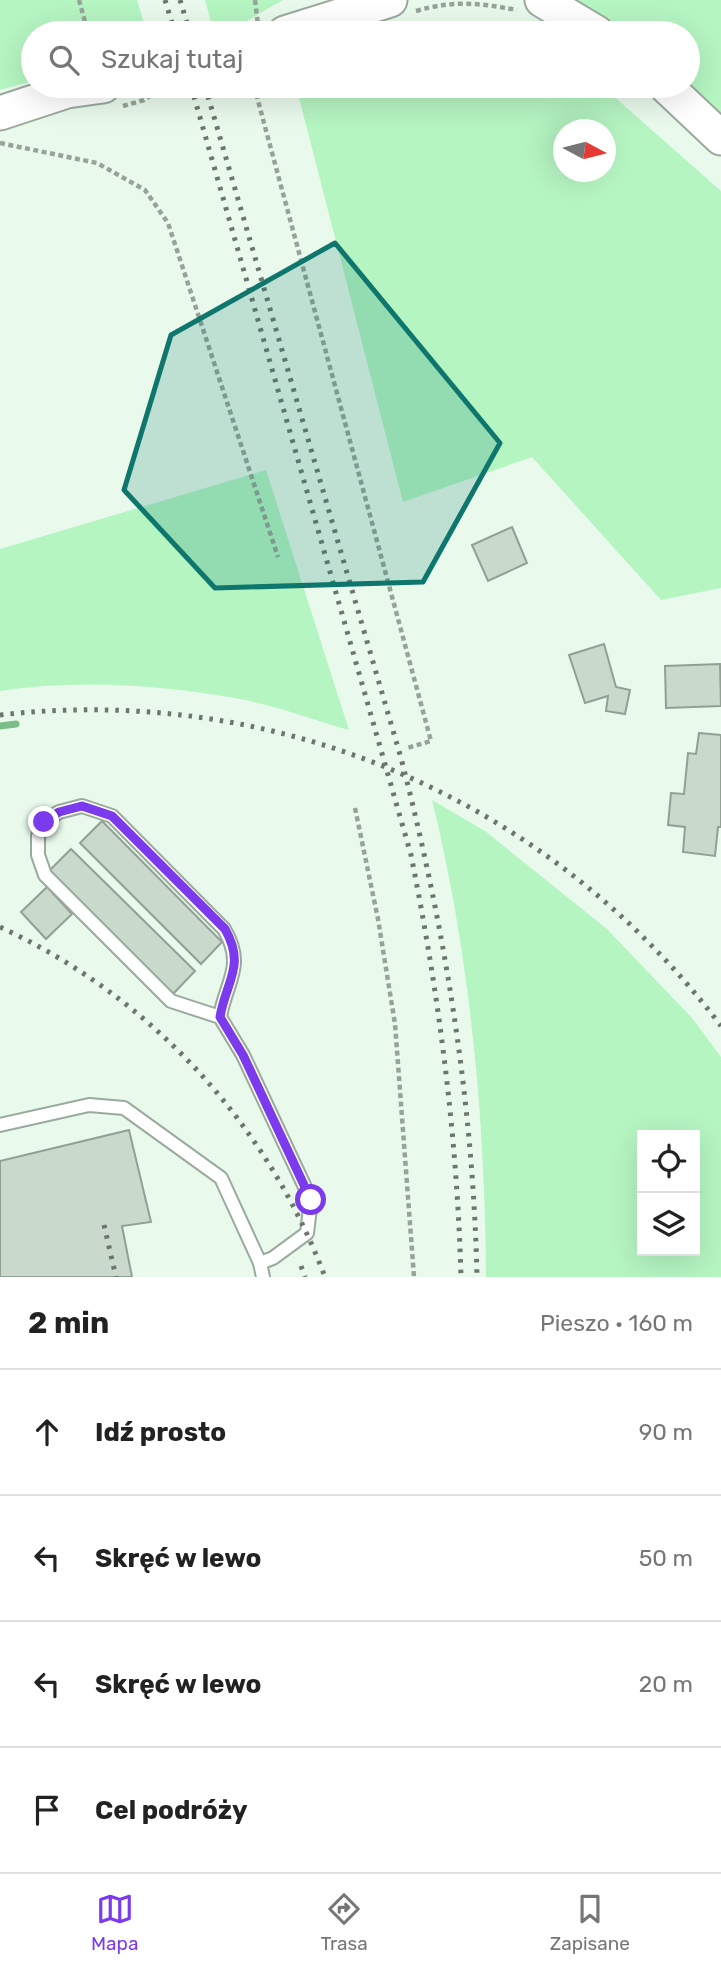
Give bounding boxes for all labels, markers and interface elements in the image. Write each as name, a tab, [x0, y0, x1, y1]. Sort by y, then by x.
search box	[21, 21, 700, 98]
icon: search	[45, 41, 83, 79]
text: Szukaj tutaj	[101, 44, 243, 75]
north arrow	[553, 119, 616, 182]
route end	[28, 806, 59, 837]
map controls	[637, 1130, 700, 1256]
button: locate	[637, 1130, 700, 1193]
route start	[295, 1184, 326, 1215]
button: layers	[637, 1193, 700, 1256]
text: 2 min	[28, 1305, 109, 1341]
text: Pieszo · 160 m	[540, 1309, 693, 1337]
icon: ahead	[28, 1413, 66, 1451]
text: Idź prosto	[95, 1417, 226, 1448]
text: 90 m	[639, 1418, 693, 1446]
icon: left	[28, 1539, 66, 1577]
text: Skręć w lewo	[95, 1543, 261, 1574]
text: 50 m	[639, 1544, 693, 1572]
icon: left	[28, 1665, 66, 1703]
text: Skręć w lewo	[95, 1669, 261, 1700]
text: 20 m	[639, 1670, 693, 1698]
icon: arrive	[28, 1791, 66, 1829]
text: Cel podróży	[95, 1795, 248, 1826]
tab: Mapa	[91, 1890, 138, 1955]
tab: Trasa	[321, 1890, 368, 1955]
tab: Zapisane	[550, 1890, 630, 1955]

